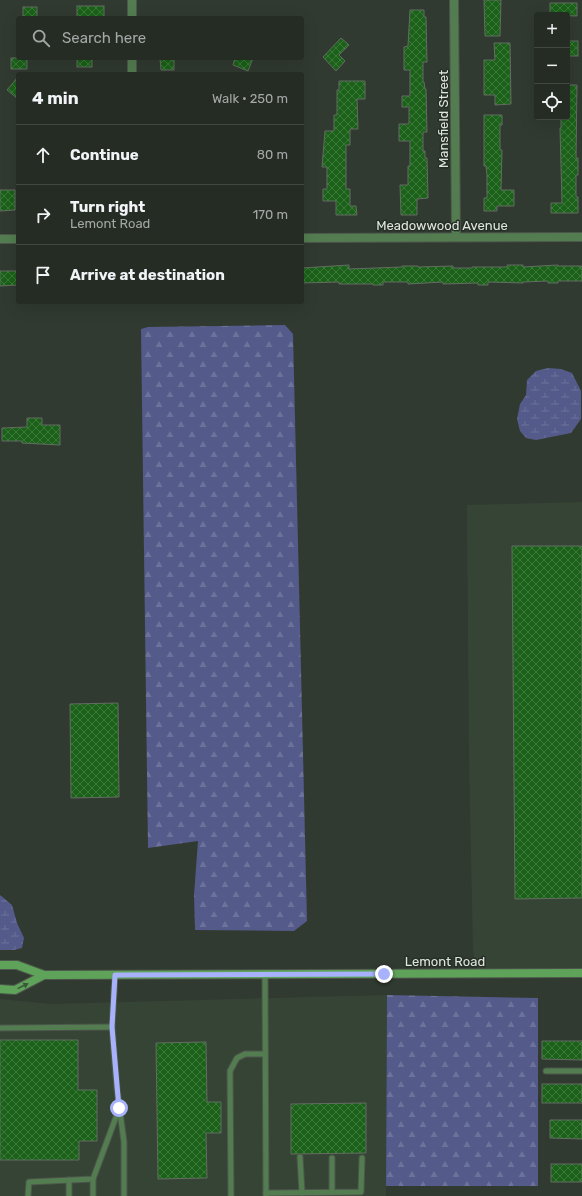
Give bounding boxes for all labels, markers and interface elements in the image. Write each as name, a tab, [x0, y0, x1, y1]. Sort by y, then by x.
map controls	[534, 12, 570, 120]
button: +	[534, 12, 570, 48]
search box	[16, 16, 304, 60]
icon: search	[30, 27, 52, 49]
text: Search here	[62, 29, 146, 47]
button: −	[534, 48, 570, 84]
street label: Mansfield Street	[436, 70, 451, 168]
button: locate	[534, 84, 570, 120]
text: 4 min	[32, 88, 79, 108]
text: Walk · 250 m	[212, 91, 288, 106]
icon: ahead	[32, 144, 54, 166]
text: Continue	[70, 146, 139, 164]
text: 80 m	[257, 147, 288, 162]
text: Turn right	[70, 198, 145, 216]
icon: right	[32, 204, 54, 226]
text: 170 m	[253, 207, 288, 222]
text: Lemont Road	[70, 216, 150, 231]
street label: Meadowwood Avenue	[376, 218, 508, 233]
icon: arrive	[32, 264, 54, 286]
text: Arrive at destination	[70, 266, 225, 284]
street label: Lemont Road	[405, 954, 485, 969]
route end	[375, 965, 393, 983]
one-way arrow	[17, 983, 28, 989]
route start	[110, 1099, 128, 1117]

